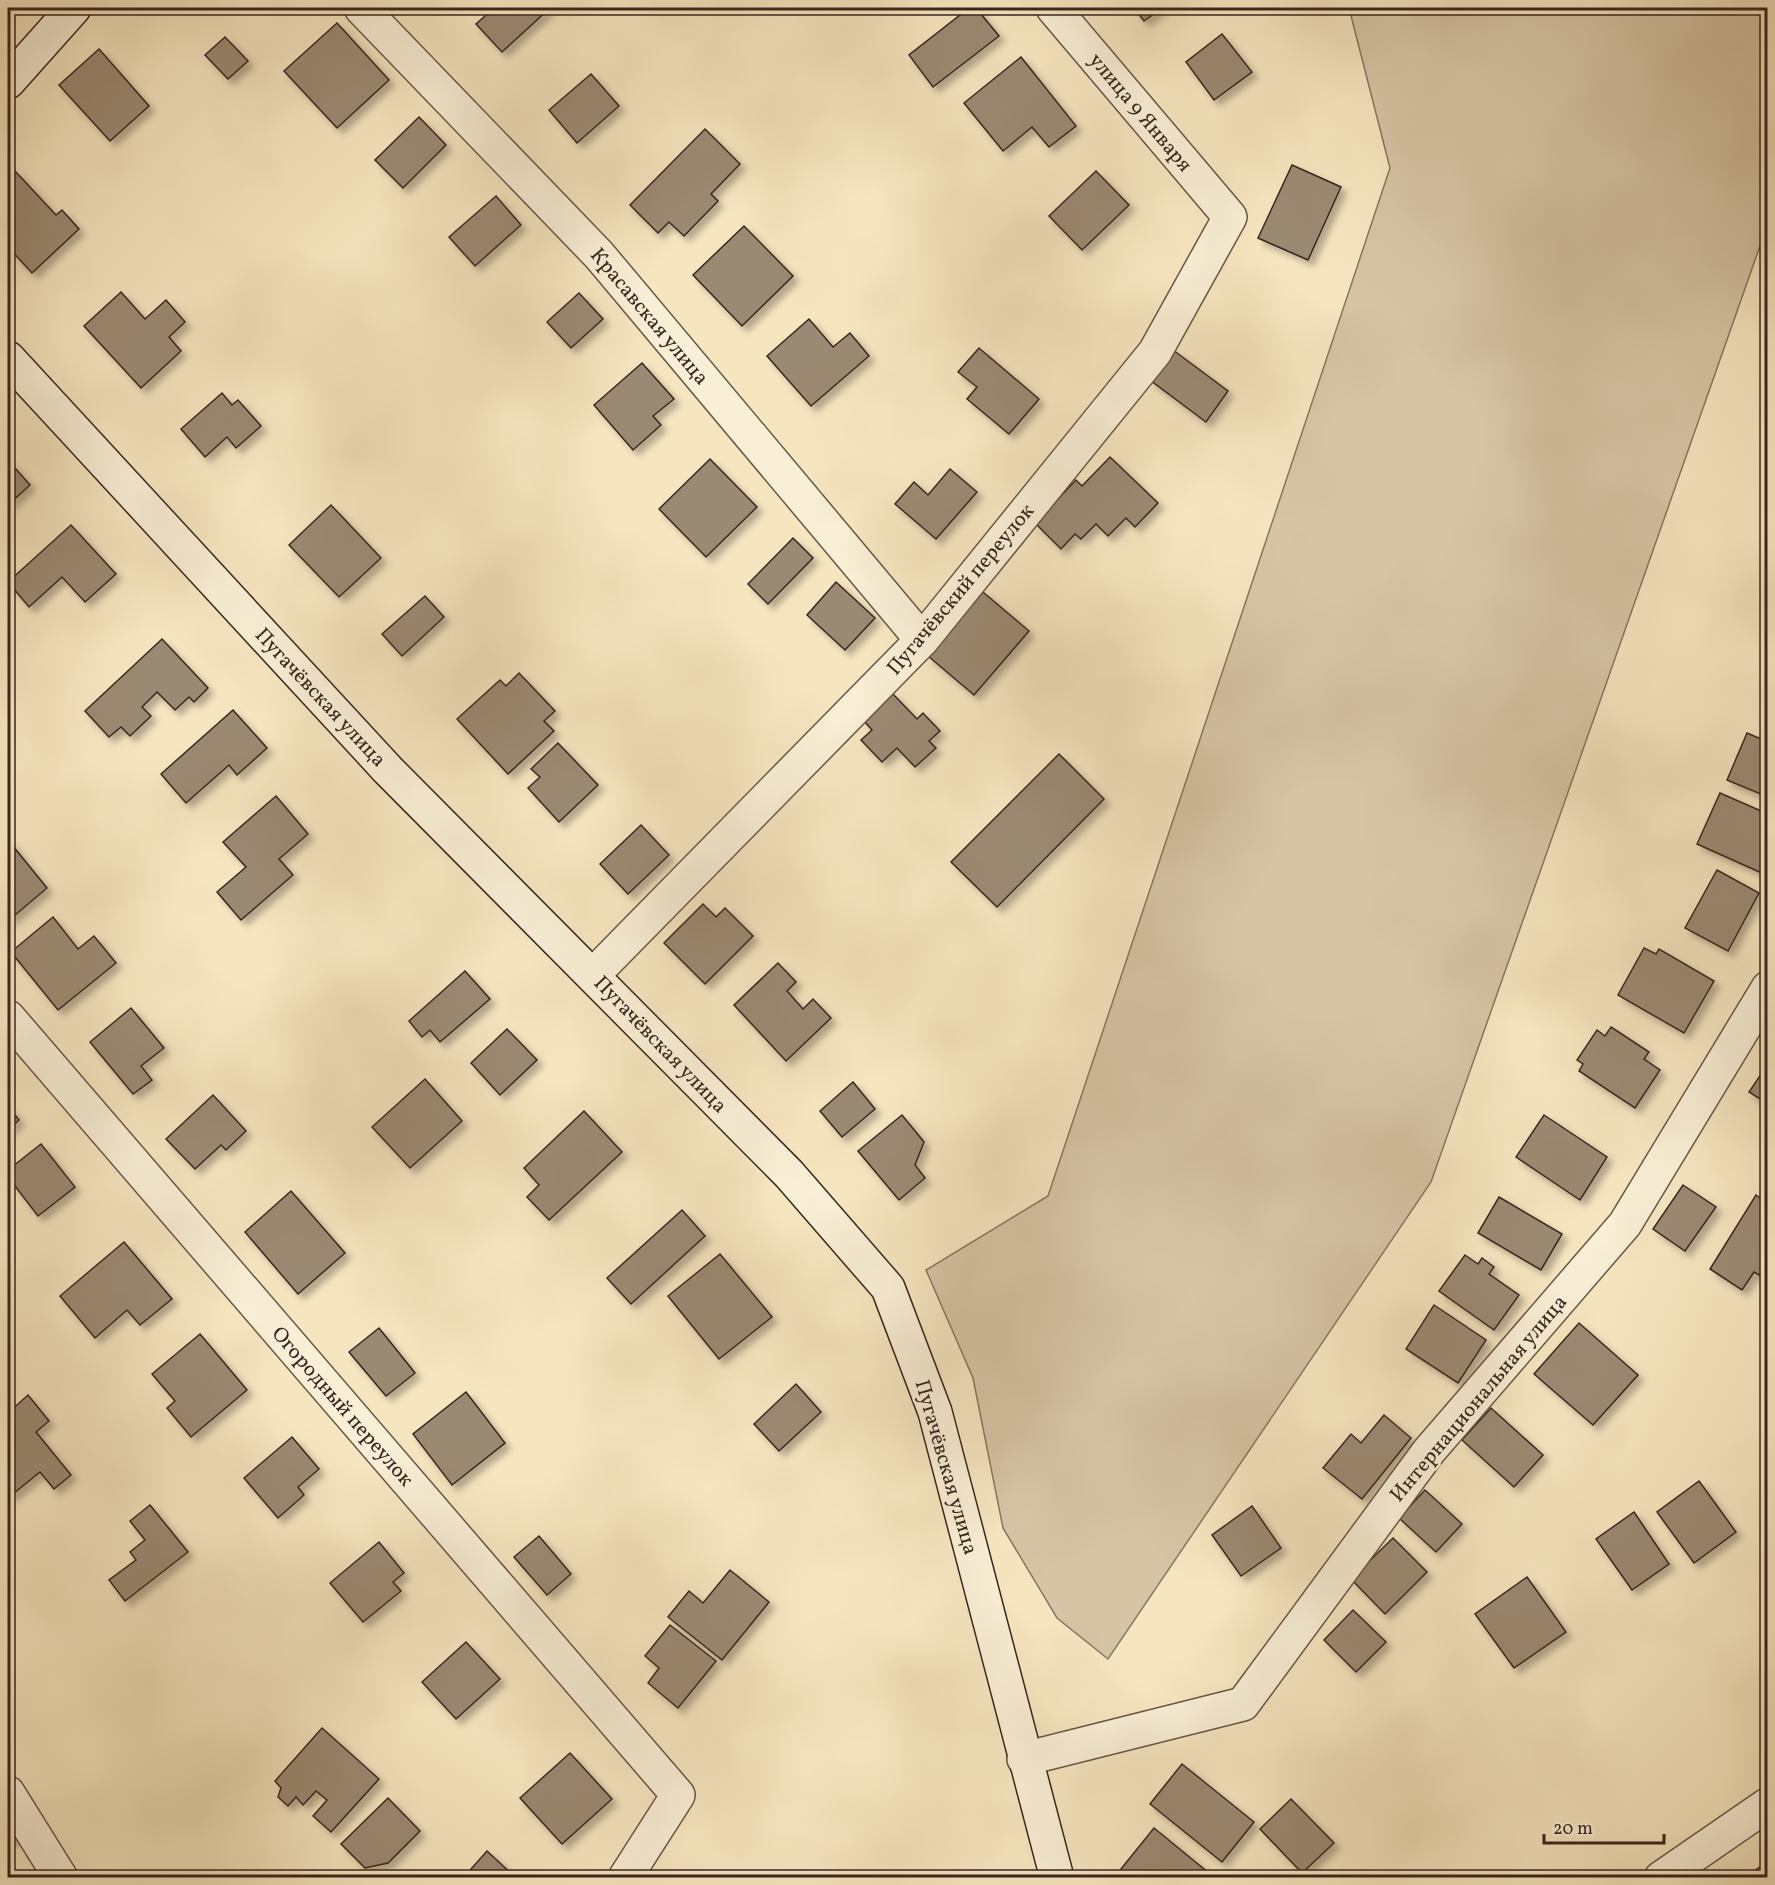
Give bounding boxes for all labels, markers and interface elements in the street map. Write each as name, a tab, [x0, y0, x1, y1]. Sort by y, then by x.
street label: улица 9 Января	[1081, 47, 1198, 179]
street label: Красавская улица	[583, 242, 715, 392]
street label: Пугачёвский переулок	[881, 498, 1042, 682]
street label: Пугачёвская улица	[248, 622, 392, 774]
street label: Пугачёвская улица	[587, 970, 733, 1120]
street label: Интернациональная улица	[1384, 1289, 1575, 1509]
street label: Огородный переулок	[264, 1321, 420, 1493]
street label: Пугачёвская улица	[907, 1376, 984, 1558]
scale bar	[1544, 1807, 1664, 1845]
text: 20 m	[1553, 1817, 1593, 1842]

